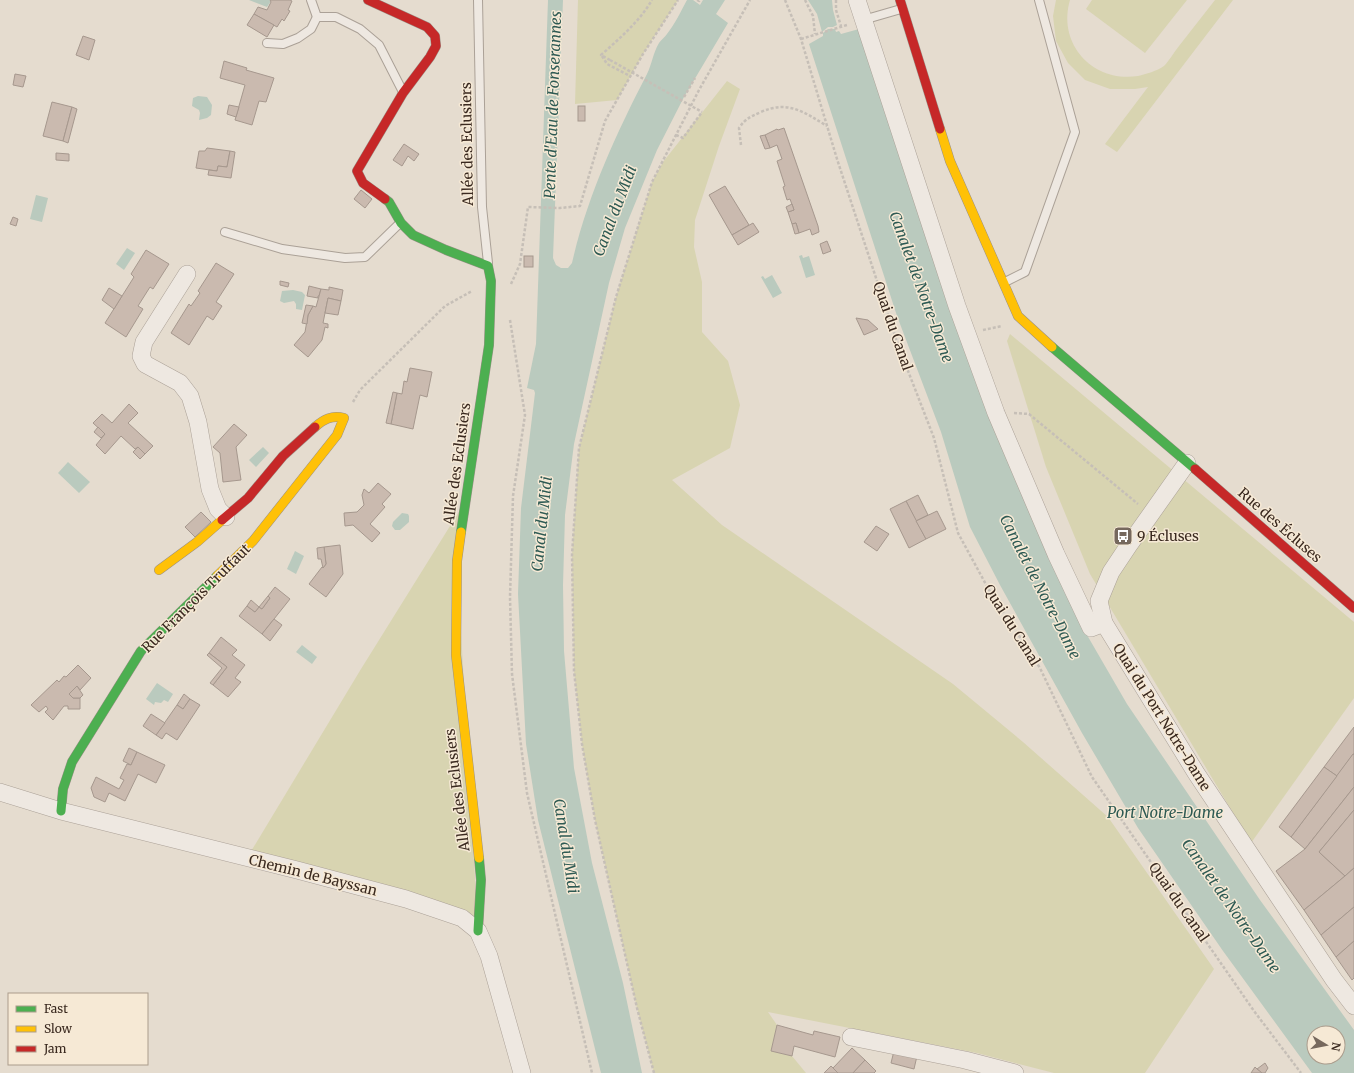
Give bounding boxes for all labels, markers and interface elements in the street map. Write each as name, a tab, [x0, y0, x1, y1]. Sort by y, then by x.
water label: Pente d'Eau de Fonserannes	[540, 11, 565, 199]
street label: Allée des Eclusiers	[457, 82, 477, 207]
water label: Canal du Midi	[589, 163, 641, 259]
water label: Canalet de Notre-Dame	[885, 209, 958, 365]
street label: Quai du Canal	[869, 279, 917, 374]
street label: Allée des Eclusiers	[439, 401, 475, 527]
water label: Canal du Midi	[527, 475, 556, 573]
street label: Rue des Écluses	[1234, 484, 1326, 566]
water label: Canalet de Notre-Dame	[996, 511, 1085, 663]
bus stop icon: 9 Écluses	[1112, 525, 1134, 547]
place label: 9 Écluses	[1137, 527, 1199, 545]
street label: Rue François Truffaut	[138, 539, 255, 656]
street label: Quai du Canal	[980, 581, 1045, 670]
street label: Quai du Port Notre-Dame	[1109, 640, 1215, 794]
street label: Allée des Eclusiers	[441, 727, 474, 853]
water label: Canal du Midi	[550, 797, 583, 895]
water label: Port Notre-Dame	[1107, 803, 1223, 822]
water label: Canalet de Notre-Dame	[1178, 835, 1285, 977]
street label: Chemin de Bayssan	[247, 850, 379, 900]
street label: Quai du Canal	[1145, 859, 1213, 946]
legend	[8, 993, 148, 1065]
text: Fast	[44, 1001, 68, 1016]
text: Slow	[44, 1021, 73, 1036]
north arrow	[1306, 1025, 1346, 1065]
text: Jam	[43, 1041, 67, 1056]
text: N	[1328, 1041, 1343, 1053]

